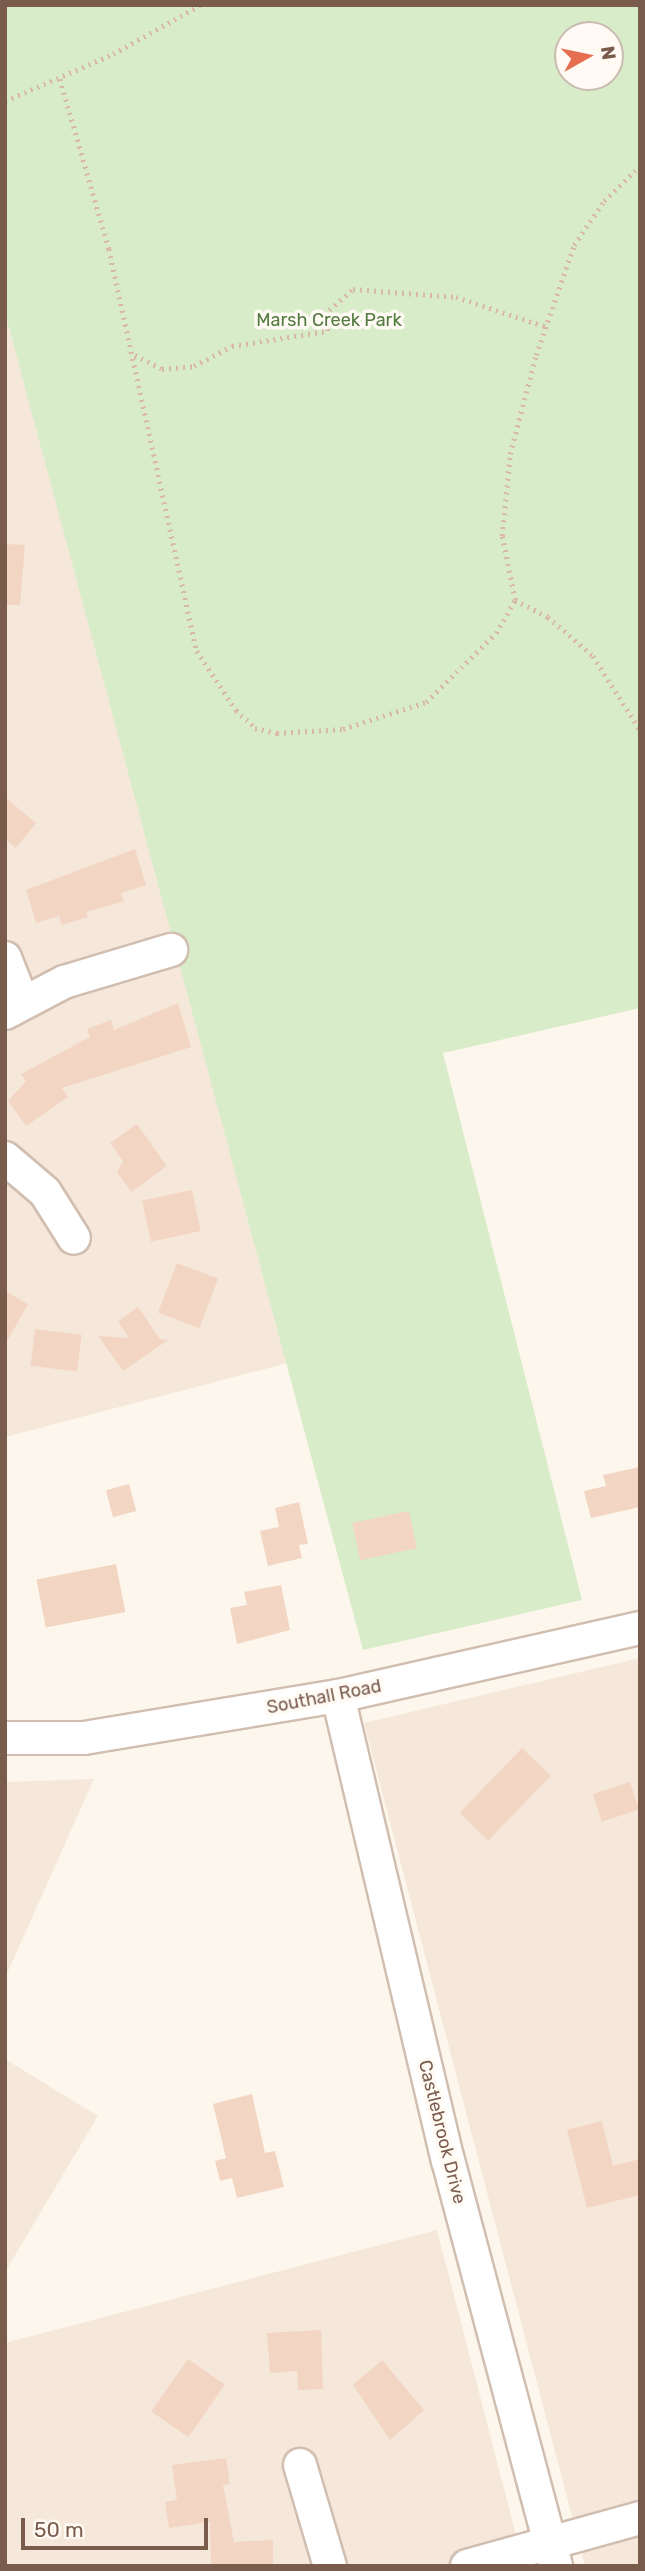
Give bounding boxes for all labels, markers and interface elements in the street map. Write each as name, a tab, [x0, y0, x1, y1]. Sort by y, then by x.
north arrow	[554, 21, 624, 91]
text: N	[596, 44, 621, 61]
park label: Marsh Creek Park	[256, 309, 402, 331]
street label: Southall Road	[265, 1675, 383, 1719]
street label: Castlebrook Drive	[414, 2058, 470, 2206]
scale bar	[24, 2504, 212, 2548]
text: 50 m	[34, 2517, 84, 2542]

